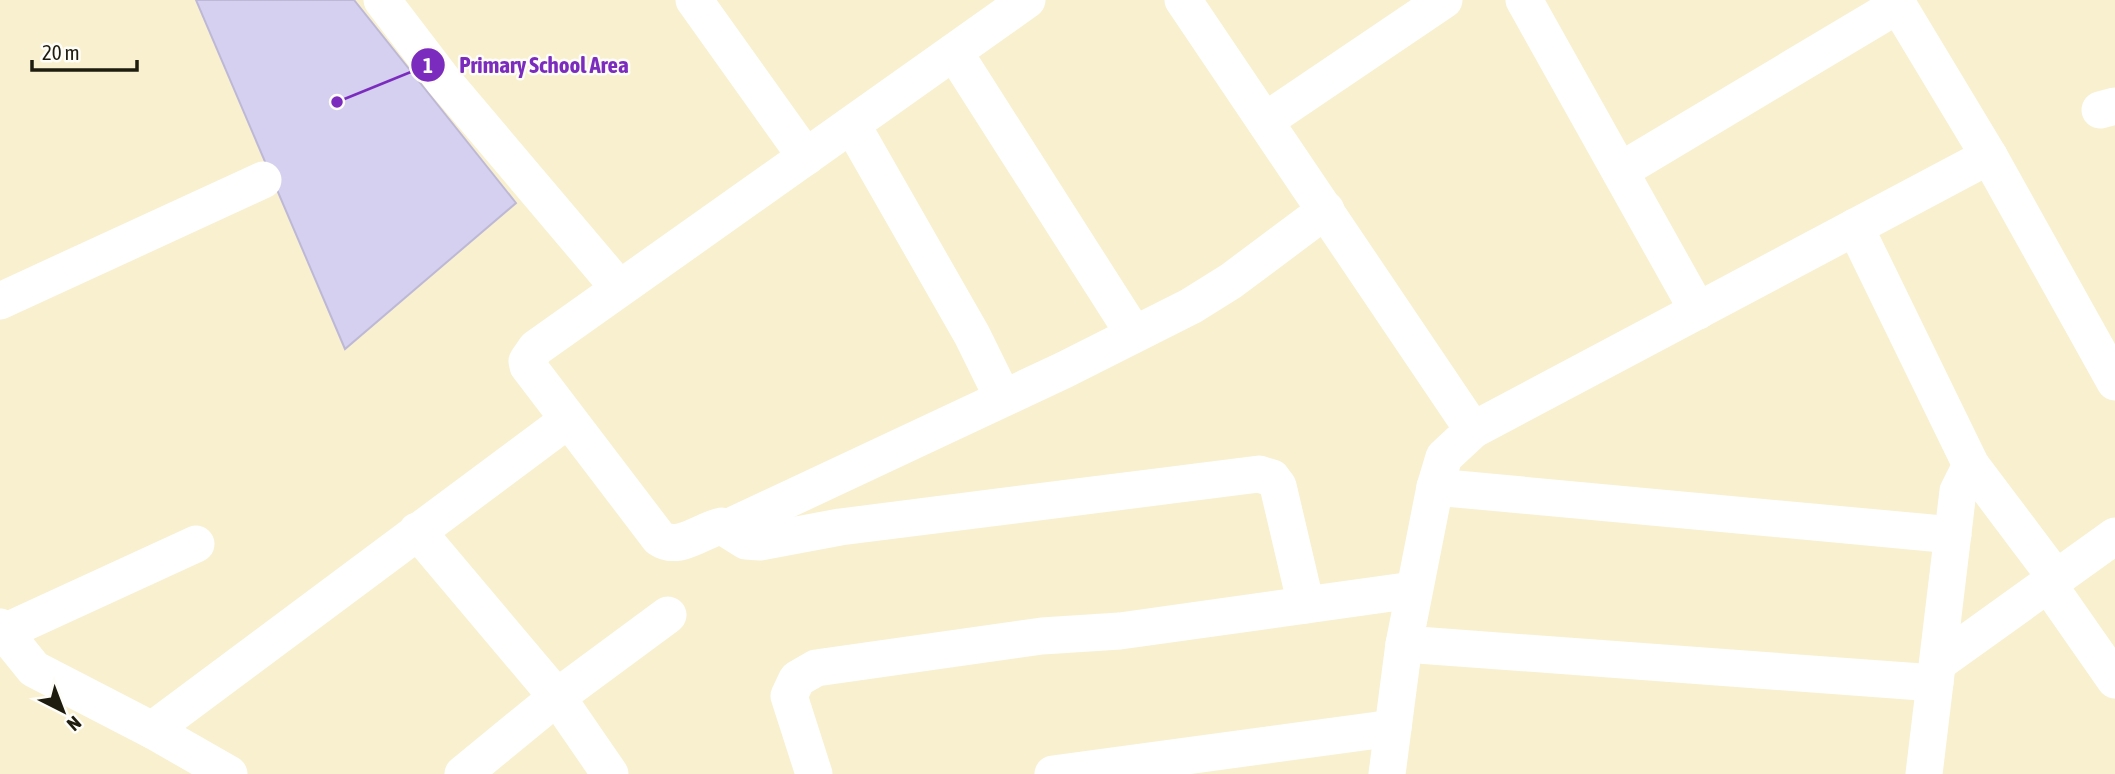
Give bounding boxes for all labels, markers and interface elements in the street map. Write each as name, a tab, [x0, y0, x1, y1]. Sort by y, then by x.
scale bar	[32, 28, 136, 72]
text: 20 m	[42, 40, 80, 64]
callout: Primary School Area	[410, 43, 643, 87]
text: Primary School Area	[459, 52, 629, 78]
text: 1	[423, 53, 433, 77]
north arrow	[28, 676, 98, 746]
text: N	[63, 712, 86, 736]

